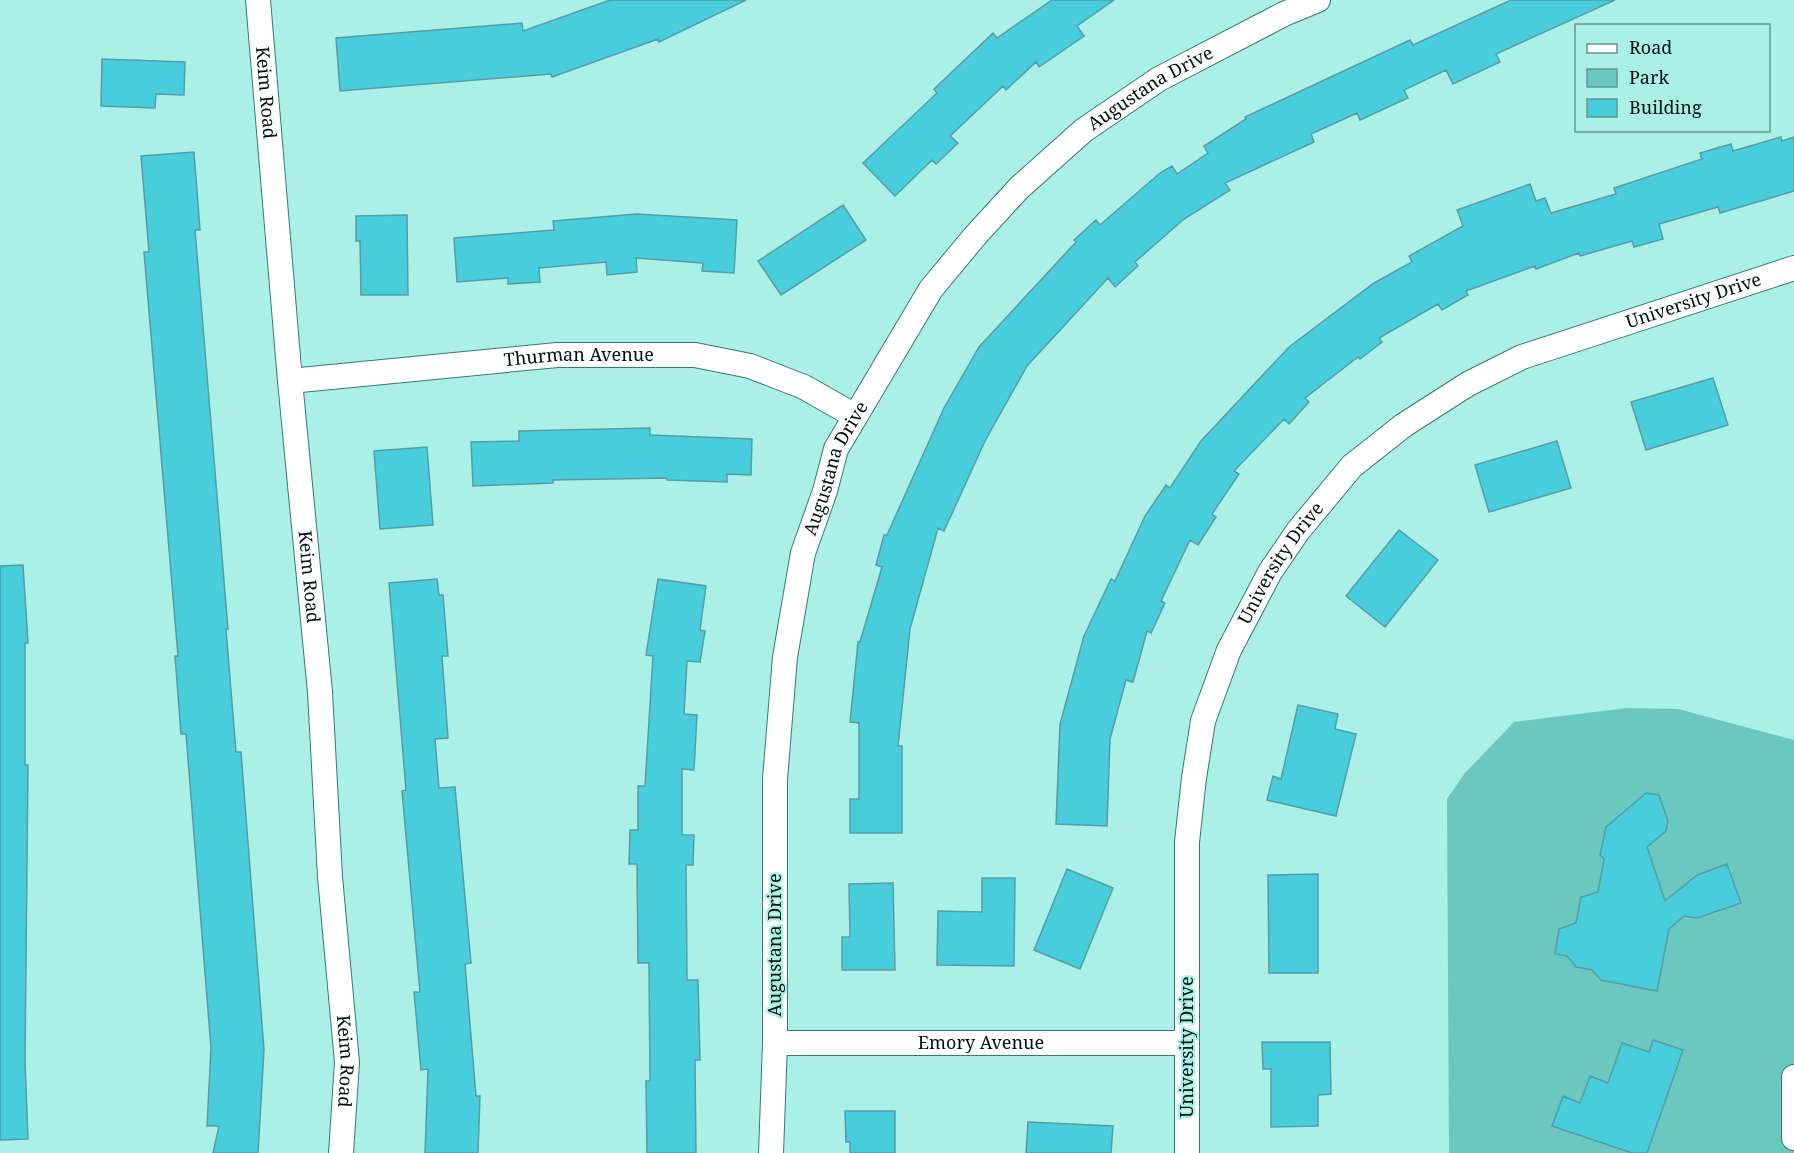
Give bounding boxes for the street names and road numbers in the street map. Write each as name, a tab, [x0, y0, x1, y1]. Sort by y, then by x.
street label: Augustana Drive	[1082, 40, 1217, 135]
street label: Keim Road	[251, 45, 283, 140]
street label: University Drive	[1622, 267, 1764, 333]
street label: Thurman Avenue	[503, 341, 654, 371]
street label: Augustana Drive	[797, 396, 873, 539]
street label: University Drive	[1232, 496, 1328, 628]
street label: Keim Road	[293, 529, 326, 624]
street label: Augustana Drive	[762, 873, 786, 1017]
street label: University Drive	[1174, 976, 1198, 1118]
street label: Keim Road	[332, 1014, 360, 1108]
street label: Emory Avenue	[918, 1030, 1044, 1054]

